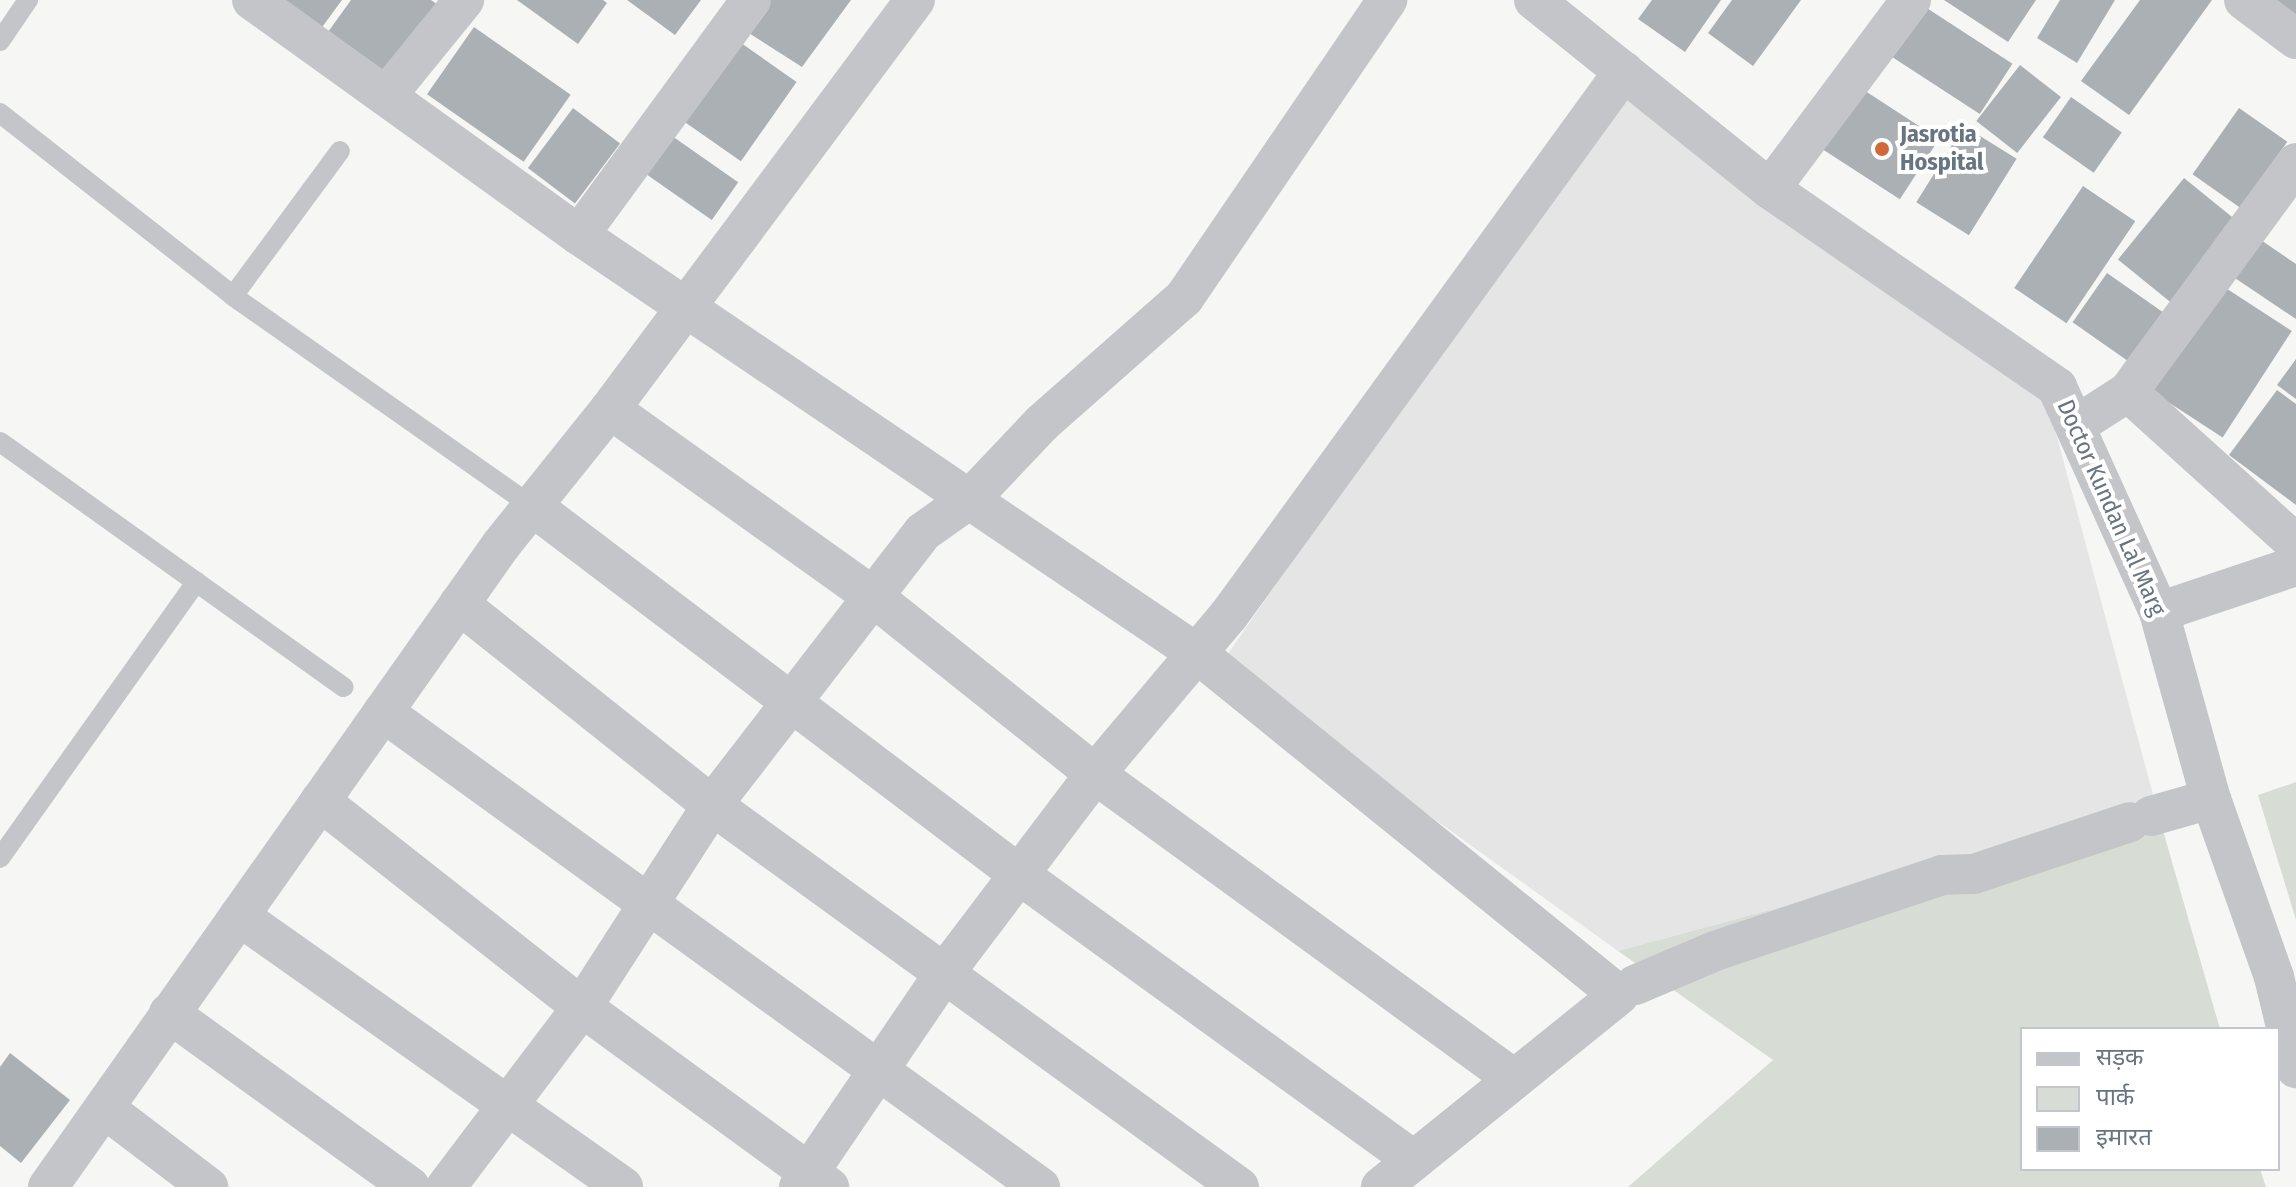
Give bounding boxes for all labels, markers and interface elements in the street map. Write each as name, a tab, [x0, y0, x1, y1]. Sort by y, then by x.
place label: Jasrotia Hospital	[1900, 121, 1983, 177]
marker: Jasrotia Hospital	[1871, 138, 1893, 160]
street label: Doctor Kundan Lal Marg	[2050, 395, 2172, 621]
legend	[2020, 1027, 2280, 1171]
text: सड़क	[2096, 1043, 2144, 1071]
text: पार्क	[2096, 1083, 2134, 1111]
text: इमारत	[2096, 1123, 2152, 1151]

